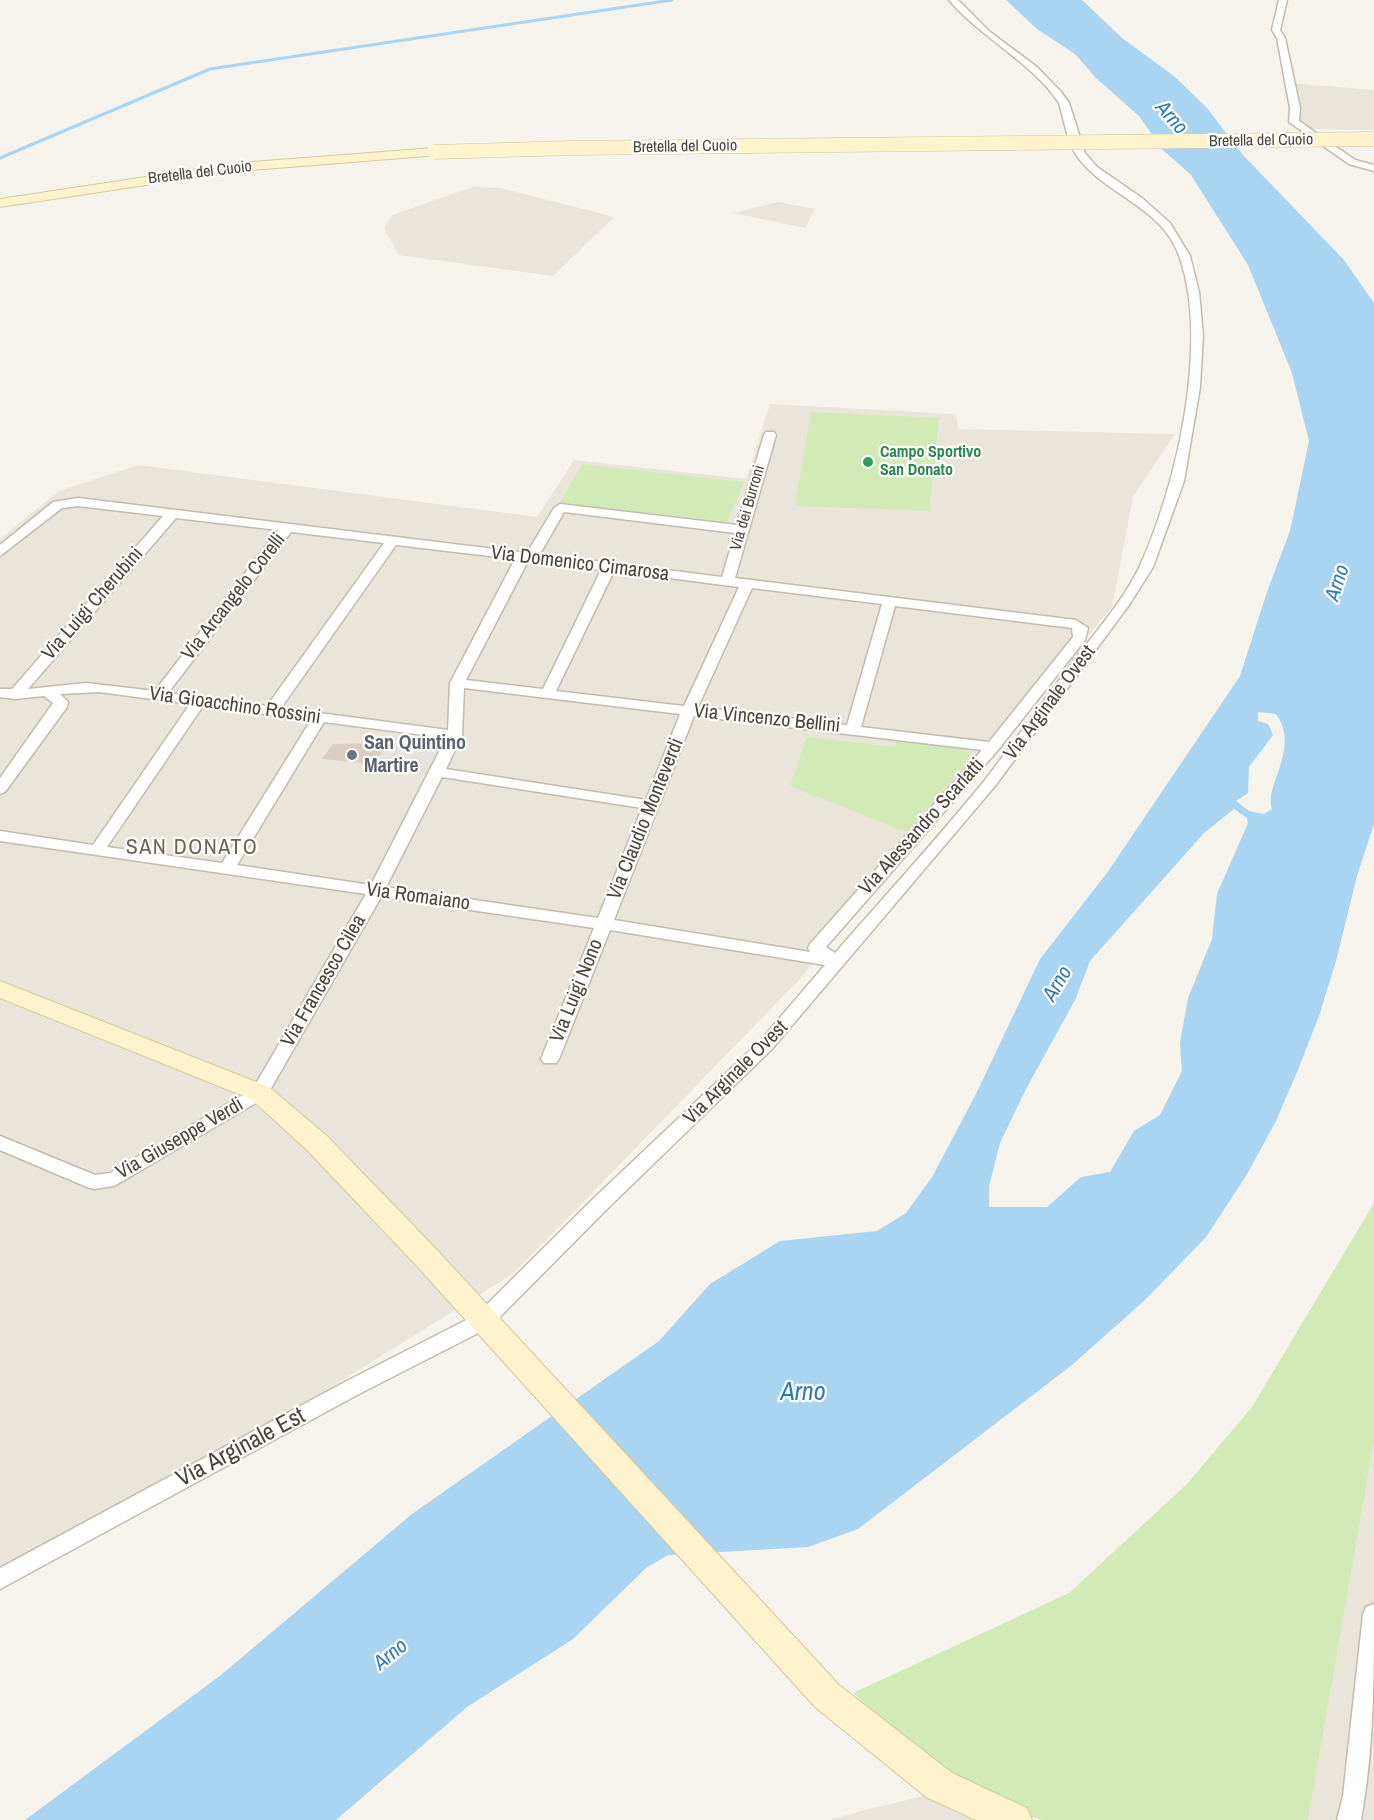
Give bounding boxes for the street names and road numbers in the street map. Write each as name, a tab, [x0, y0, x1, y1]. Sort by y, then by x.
street label: Bretella del Cuoio	[1209, 130, 1313, 152]
street label: Bretella del Cuoio	[633, 136, 737, 158]
street label: Bretella del Cuoio	[147, 157, 253, 189]
street label: Via dei Burroni	[727, 463, 769, 553]
street label: Via Arcangelo Corelli	[177, 529, 291, 665]
street label: Via Domenico Cimarosa	[490, 541, 670, 587]
street label: Via Luigi Cherubini	[37, 543, 149, 665]
street label: Via Arginale Ovest	[999, 641, 1101, 765]
street label: Via Gioacchino Rossini	[148, 682, 322, 730]
street label: Via Vincenzo Bellini	[693, 699, 841, 739]
street label: Via Claudio Monteverdi	[603, 735, 689, 903]
street label: Via Alessandro Scarlatti	[854, 754, 990, 900]
street label: Via Romaiano	[365, 878, 471, 916]
street label: Via Francesco Cilea	[277, 911, 371, 1051]
street label: Via Luigi Nono	[545, 936, 609, 1046]
street label: Via Arginale Ovest	[679, 1016, 793, 1130]
street label: Via Giuseppe Verdi	[112, 1093, 248, 1185]
street label: Via Arginale Est	[172, 1402, 310, 1494]

